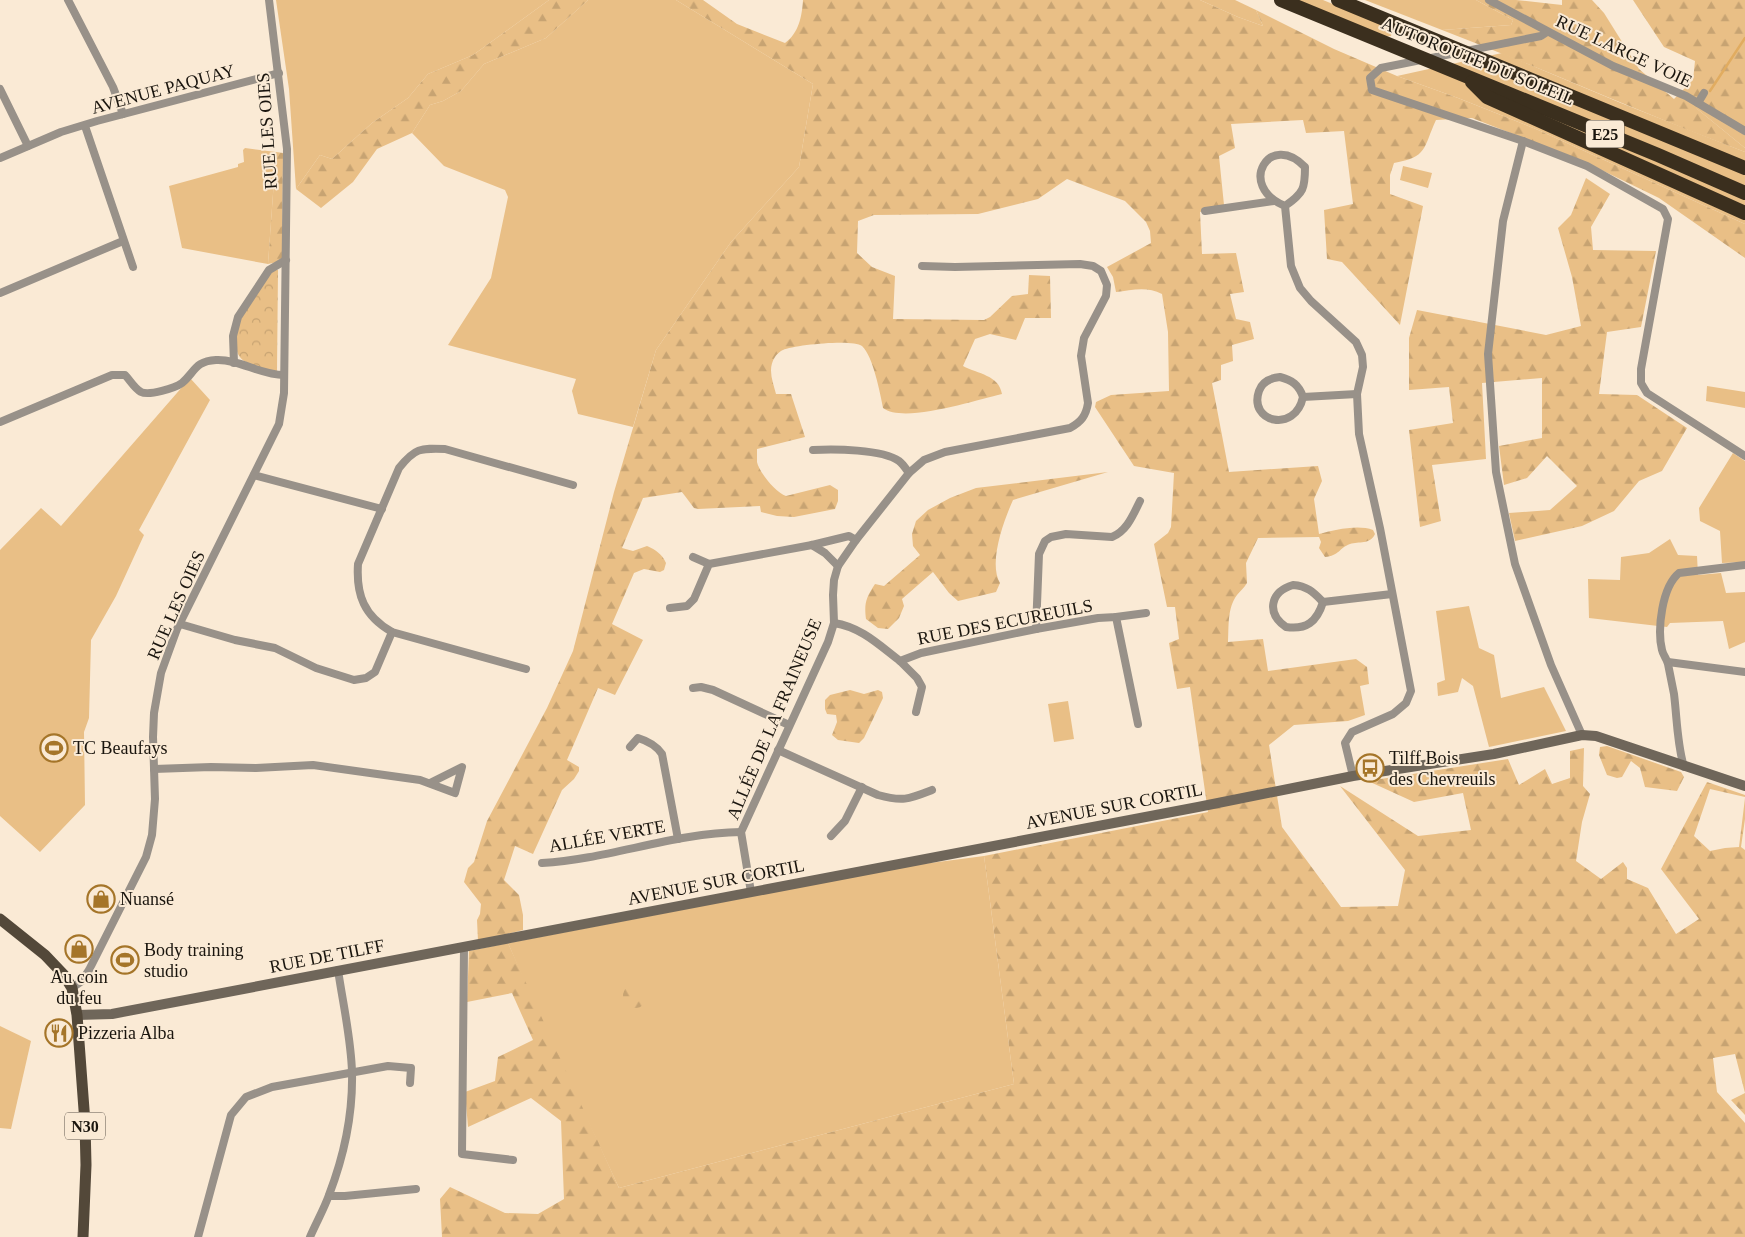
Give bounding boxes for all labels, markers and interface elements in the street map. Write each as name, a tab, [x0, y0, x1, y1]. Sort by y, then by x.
street label: RUE LARGE VOIE	[1553, 11, 1695, 91]
street label: AUTOROUTE DU SOLEIL	[1378, 13, 1578, 109]
street label: AVENUE PAQUAY	[89, 60, 237, 118]
street label: RUE LES OIES	[253, 72, 281, 190]
road number: E25	[1586, 120, 1624, 148]
street label: RUE LES OIES	[143, 547, 209, 663]
street label: RUE DES ECUREUILS	[916, 595, 1094, 649]
street label: ALLÉE DE LA FRAINEUSE	[722, 615, 826, 823]
sports icon: TC Beaufays	[39, 733, 69, 763]
place label: TC Beaufays	[73, 738, 167, 758]
place label: Tilff Bois des Chevreuils	[1389, 748, 1495, 789]
bus stop icon: Tilff Bois des Chevreuils	[1355, 753, 1385, 783]
street label: AVENUE SUR CORTIL	[1024, 779, 1204, 833]
street label: ALLÉE VERTE	[547, 815, 667, 856]
street label: AVENUE SUR CORTIL	[626, 855, 806, 909]
shop icon: Nuansé	[86, 884, 116, 914]
place label: Nuansé	[120, 889, 174, 909]
shop icon: Au coin du feu	[64, 934, 94, 964]
street label: RUE DE TILFF	[268, 935, 386, 977]
place label: Body training studio	[144, 940, 244, 981]
sports icon: Body training studio	[110, 945, 140, 975]
place label: Au coin du feu	[50, 967, 108, 1008]
restaurant icon: Pizzeria Alba	[44, 1018, 74, 1048]
place label: Pizzeria Alba	[78, 1023, 174, 1043]
road number: N30	[65, 1112, 105, 1140]

